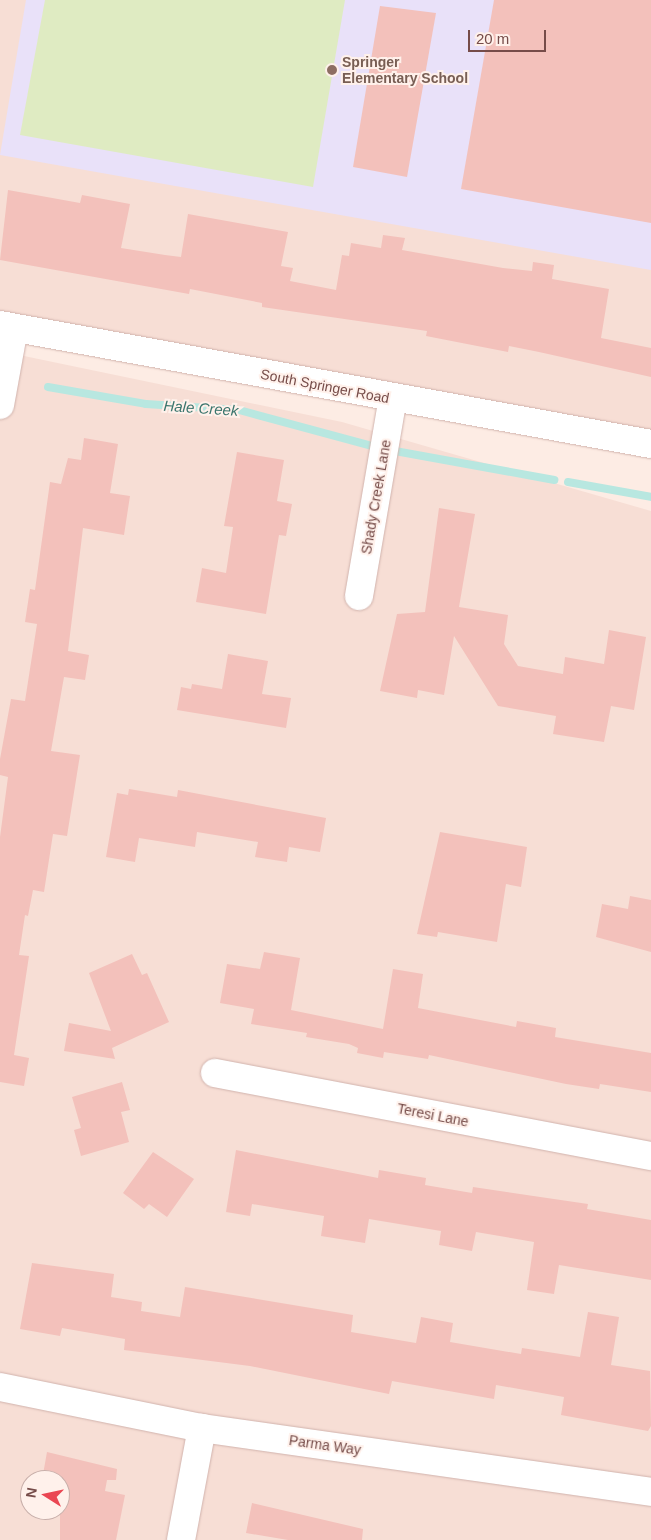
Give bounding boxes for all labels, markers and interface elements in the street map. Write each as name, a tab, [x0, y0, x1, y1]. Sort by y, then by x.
scale bar	[471, 20, 548, 52]
text: 20 m	[476, 30, 509, 47]
place label: Springer Elementary School	[342, 54, 468, 86]
marker: Springer Elementary School	[326, 64, 338, 76]
street label: South Springer Road	[259, 365, 391, 407]
water label: Hale Creek	[163, 396, 239, 420]
street label: Shady Creek Lane	[358, 438, 394, 556]
street label: Teresi Lane	[396, 1100, 470, 1130]
street label: Parma Way	[288, 1432, 362, 1458]
north arrow	[20, 1470, 70, 1520]
text: N	[22, 1486, 40, 1499]

